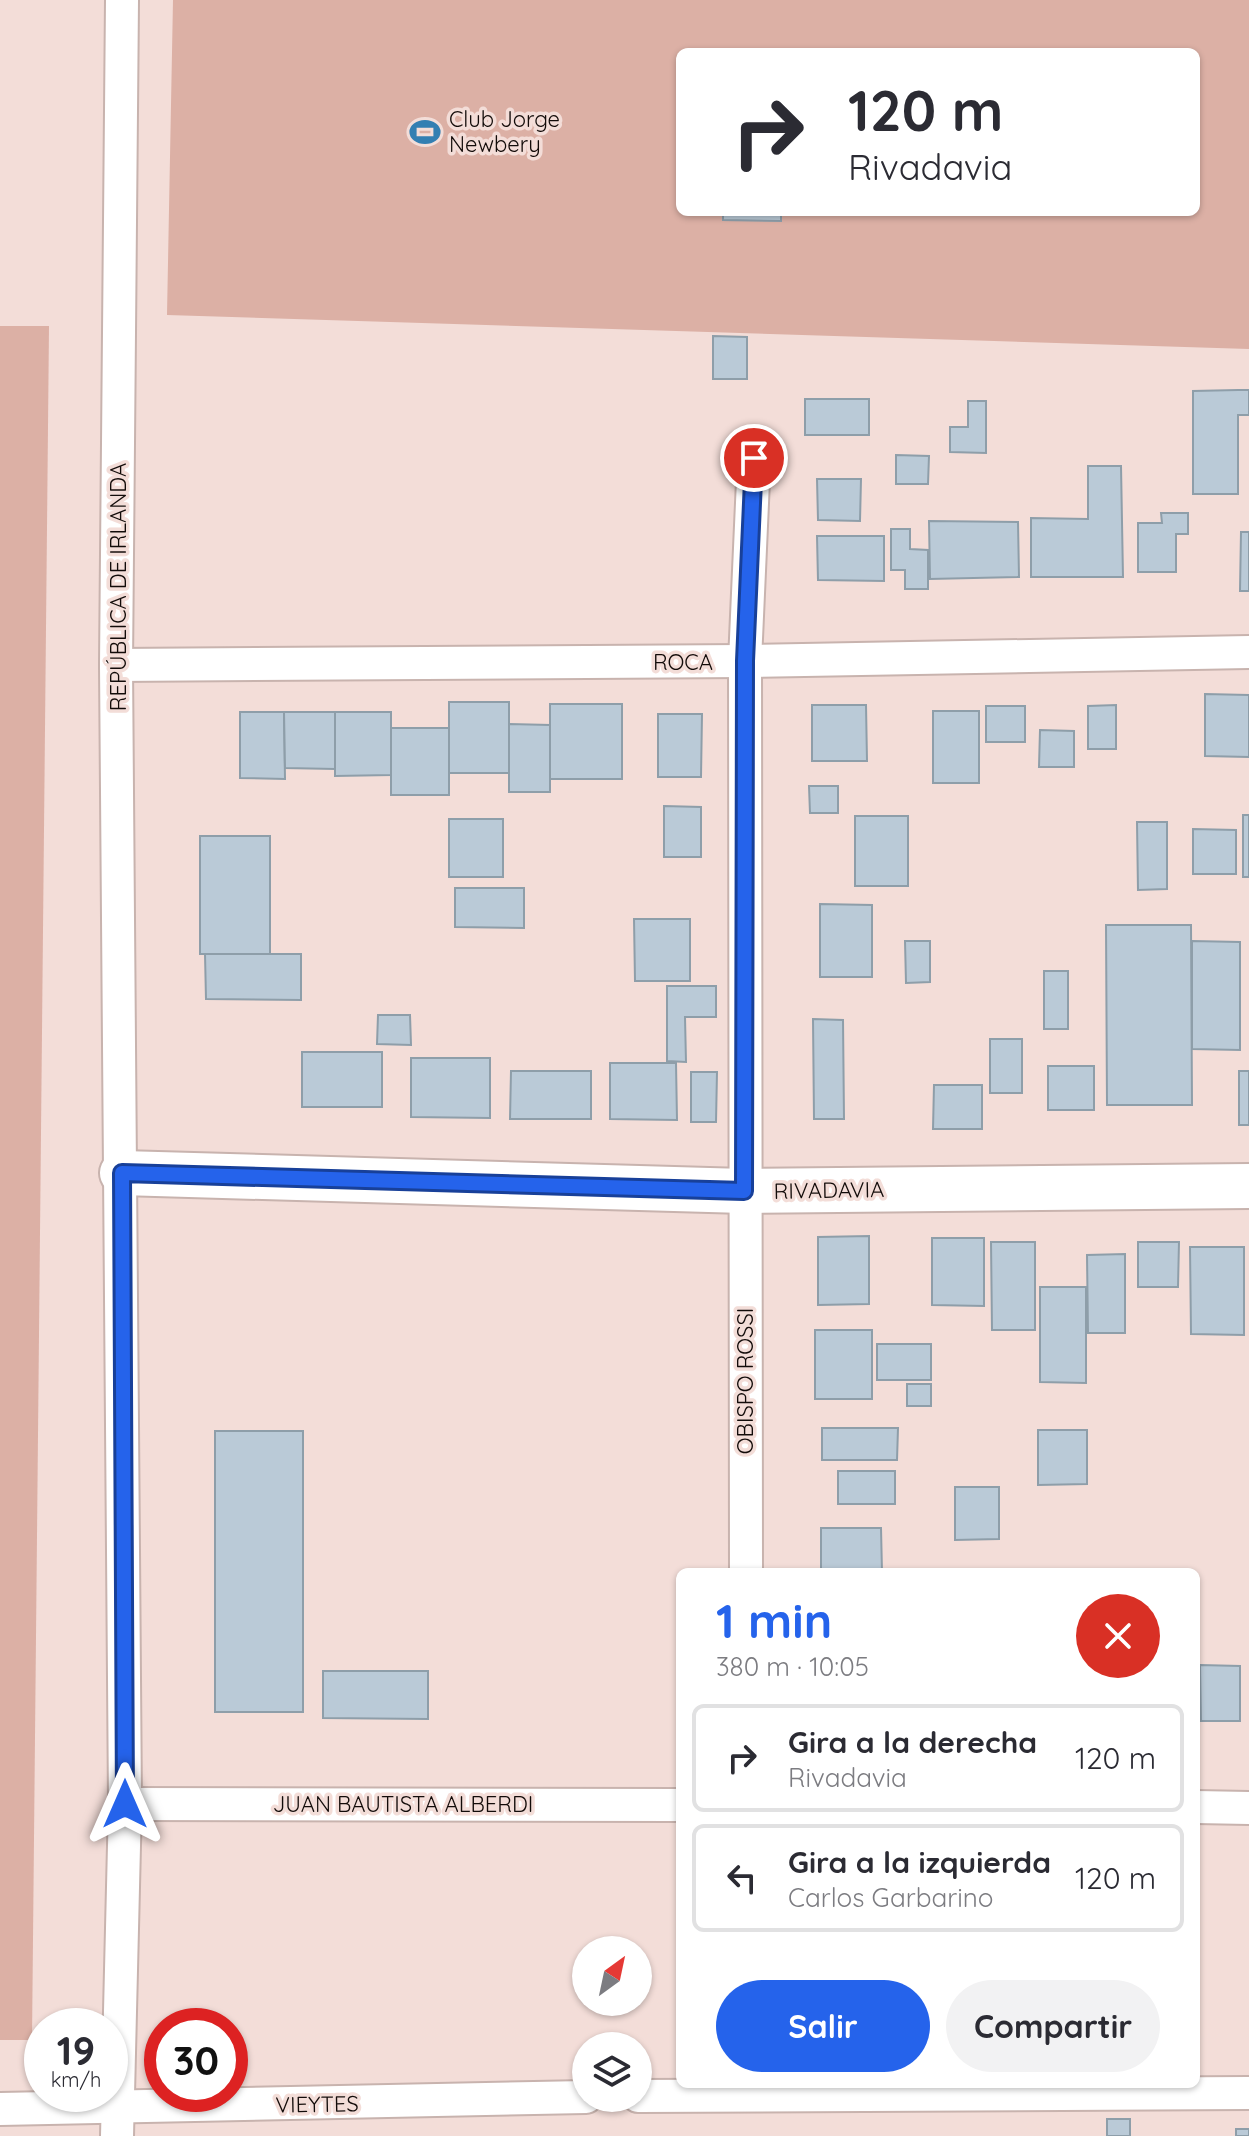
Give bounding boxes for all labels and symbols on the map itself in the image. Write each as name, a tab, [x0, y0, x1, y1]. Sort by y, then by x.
place label: Club Jorge Newbery	[449, 105, 560, 158]
sports icon: Club Jorge Newbery	[408, 115, 442, 149]
pin	[720, 424, 788, 492]
street label: REPÚBLICA DE IRLANDA	[104, 463, 132, 711]
street label: ROCA	[653, 648, 713, 676]
street label: RIVADAVIA	[773, 1175, 885, 1205]
street label: OBISPO ROSSI	[731, 1308, 759, 1454]
position arrow	[83, 1762, 167, 1846]
street label: JUAN BAUTISTA ALBERDI	[273, 1790, 533, 1818]
north arrow	[572, 1936, 652, 2016]
speed limit sign: 30	[144, 2008, 248, 2112]
street label: VIEYTES	[275, 2089, 359, 2119]

